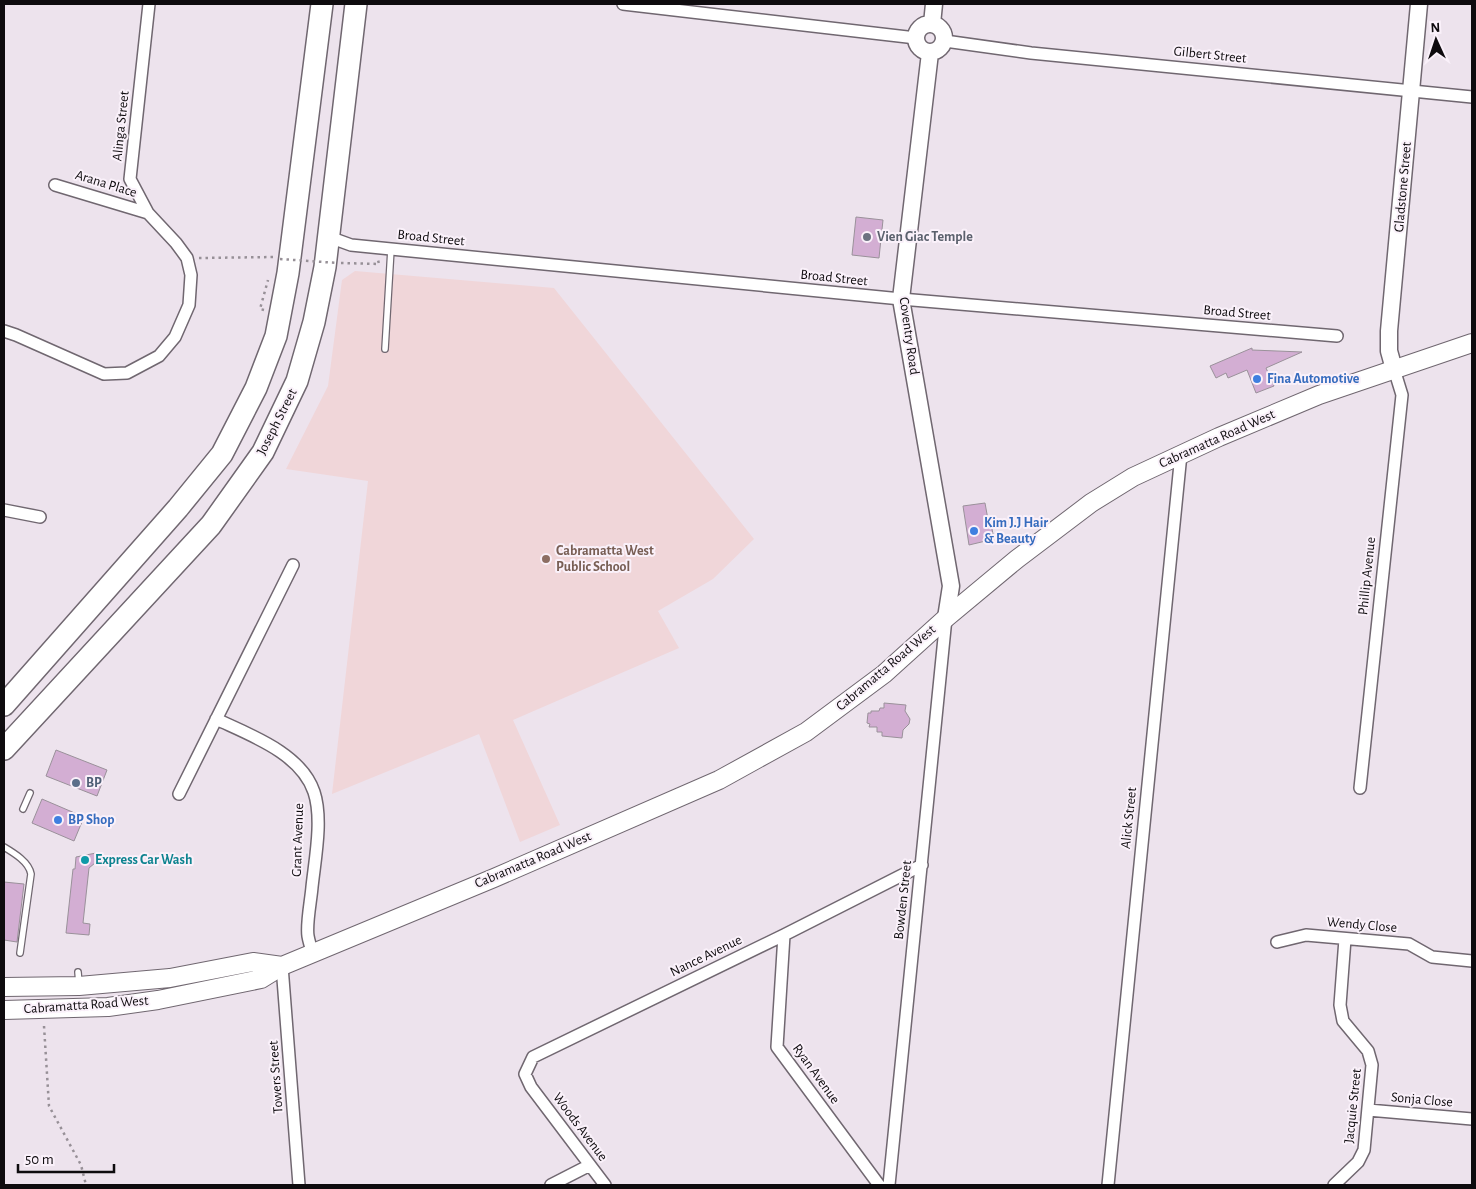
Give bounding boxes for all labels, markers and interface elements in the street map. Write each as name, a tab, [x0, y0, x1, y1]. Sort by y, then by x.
north arrow	[1411, 15, 1461, 65]
text: N	[1430, 21, 1441, 35]
street label: Gilbert Street	[1173, 44, 1248, 66]
street label: Alinga Street	[110, 90, 132, 162]
street label: Gladstone Street	[1392, 141, 1414, 233]
street label: Arana Place	[73, 168, 139, 200]
street label: Broad Street	[397, 227, 466, 249]
place label: Vien Giac Temple	[877, 230, 973, 244]
marker: Vien Giac Temple	[861, 231, 873, 243]
street label: Broad Street	[800, 267, 869, 289]
street label: Coventry Road	[897, 296, 921, 376]
street label: Broad Street	[1203, 303, 1272, 323]
place label: Fina Automotive	[1267, 372, 1360, 386]
marker: Fina Automotive	[1251, 373, 1263, 385]
street label: Joseph Street	[254, 386, 300, 457]
street label: Cabramatta Road West	[1157, 407, 1277, 471]
place label: Kim J.J Hair & Beauty	[984, 516, 1048, 546]
marker: Kim J.J Hair & Beauty	[968, 525, 980, 537]
street label: Phillip Avenue	[1356, 536, 1378, 616]
place label: Cabramatta West Public School	[556, 544, 654, 574]
marker: Cabramatta West Public School	[540, 553, 552, 565]
street label: Cabramatta Road West	[834, 622, 939, 714]
place label: BP	[86, 776, 102, 790]
marker: BP	[70, 777, 82, 789]
street label: Alick Street	[1119, 786, 1139, 850]
street label: Grant Avenue	[290, 803, 306, 877]
place label: BP Shop	[68, 813, 114, 827]
marker: BP Shop	[52, 814, 64, 826]
street label: Cabramatta Road West	[473, 829, 594, 891]
place label: Express Car Wash	[95, 853, 192, 867]
marker: Express Car Wash	[79, 854, 91, 866]
street label: Bowden Street	[892, 859, 914, 940]
street label: Wendy Close	[1326, 915, 1398, 935]
street label: Nance Avenue	[668, 933, 744, 979]
street label: Cabramatta Road West	[23, 994, 149, 1016]
street label: Towers Street	[266, 1039, 286, 1114]
street label: Ryan Avenue	[790, 1042, 842, 1106]
street label: Jacquie Street	[1342, 1067, 1364, 1144]
street label: Woods Avenue	[550, 1090, 610, 1164]
street label: Sonja Close	[1390, 1090, 1454, 1110]
scale bar	[18, 1142, 114, 1174]
text: 50 m	[25, 1152, 54, 1167]

